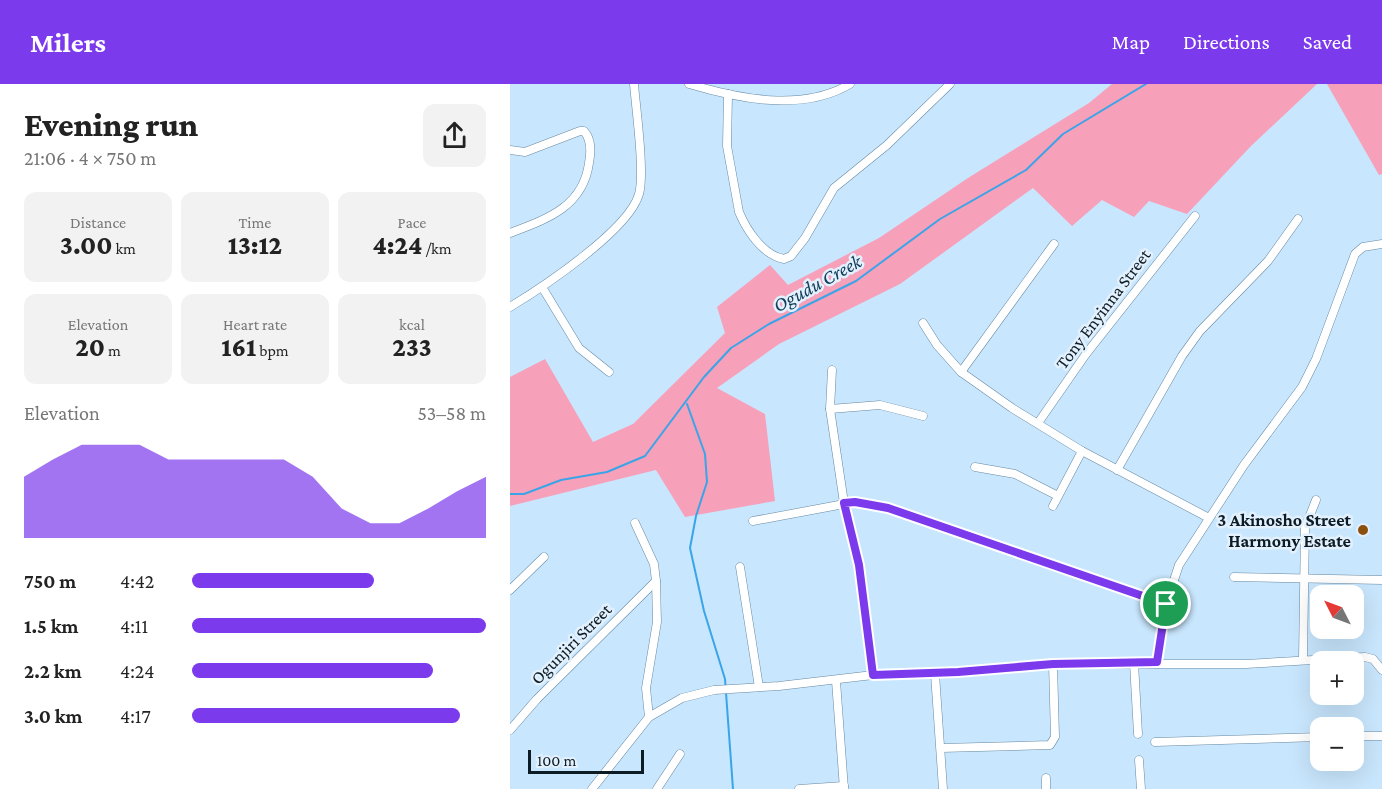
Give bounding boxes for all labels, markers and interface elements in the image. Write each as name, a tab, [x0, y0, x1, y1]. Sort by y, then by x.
text: Milers	[30, 27, 106, 58]
text: Map	[1112, 30, 1150, 54]
text: Directions	[1183, 30, 1270, 54]
text: Saved	[1303, 30, 1352, 54]
button: share	[423, 104, 486, 167]
text: Evening run	[24, 106, 198, 143]
text: 21:06 · 4 × 750 m	[24, 147, 156, 169]
text: Distance	[70, 214, 126, 231]
text: Time	[239, 214, 271, 231]
text: Pace	[398, 214, 426, 231]
text: 3.00	[60, 231, 112, 260]
text: 13:12	[228, 231, 282, 260]
text: 4:24	[372, 231, 422, 260]
text: km	[112, 240, 136, 257]
text: /km	[422, 240, 452, 257]
street label: Tony Enyinna Street	[1051, 244, 1155, 373]
water label: Ogudu Creek	[769, 249, 867, 317]
text: Elevation	[68, 316, 128, 333]
text: Heart rate	[223, 316, 287, 333]
text: kcal	[399, 316, 425, 333]
text: 20	[75, 333, 105, 362]
text: 161	[221, 333, 256, 362]
text: 233	[392, 333, 432, 362]
text: m	[105, 342, 121, 359]
text: bpm	[256, 342, 289, 359]
text: Elevation	[24, 402, 100, 424]
text: 53–58 m	[418, 402, 486, 424]
place label: 3 Akinosho Street Harmony Estate	[1217, 510, 1352, 551]
marker: 3 Akinosho Street Harmony Estate	[1356, 523, 1370, 537]
text: 750 m	[24, 570, 76, 592]
text: 4:42	[120, 570, 154, 592]
pin	[1140, 578, 1191, 629]
north arrow	[1310, 585, 1364, 639]
map controls	[1310, 585, 1364, 771]
icon: arrive	[1149, 587, 1182, 620]
street label: Ogunjiri Street	[527, 599, 617, 689]
text: 1.5 km	[24, 615, 79, 637]
text: 4:11	[120, 615, 148, 637]
button: +	[1310, 651, 1364, 705]
text: 2.2 km	[24, 660, 82, 682]
text: 4:24	[120, 660, 155, 682]
text: 3.0 km	[24, 705, 83, 727]
text: 4:17	[120, 705, 151, 727]
button: −	[1310, 717, 1364, 771]
scale bar	[528, 747, 644, 774]
text: 100 m	[537, 752, 576, 769]

